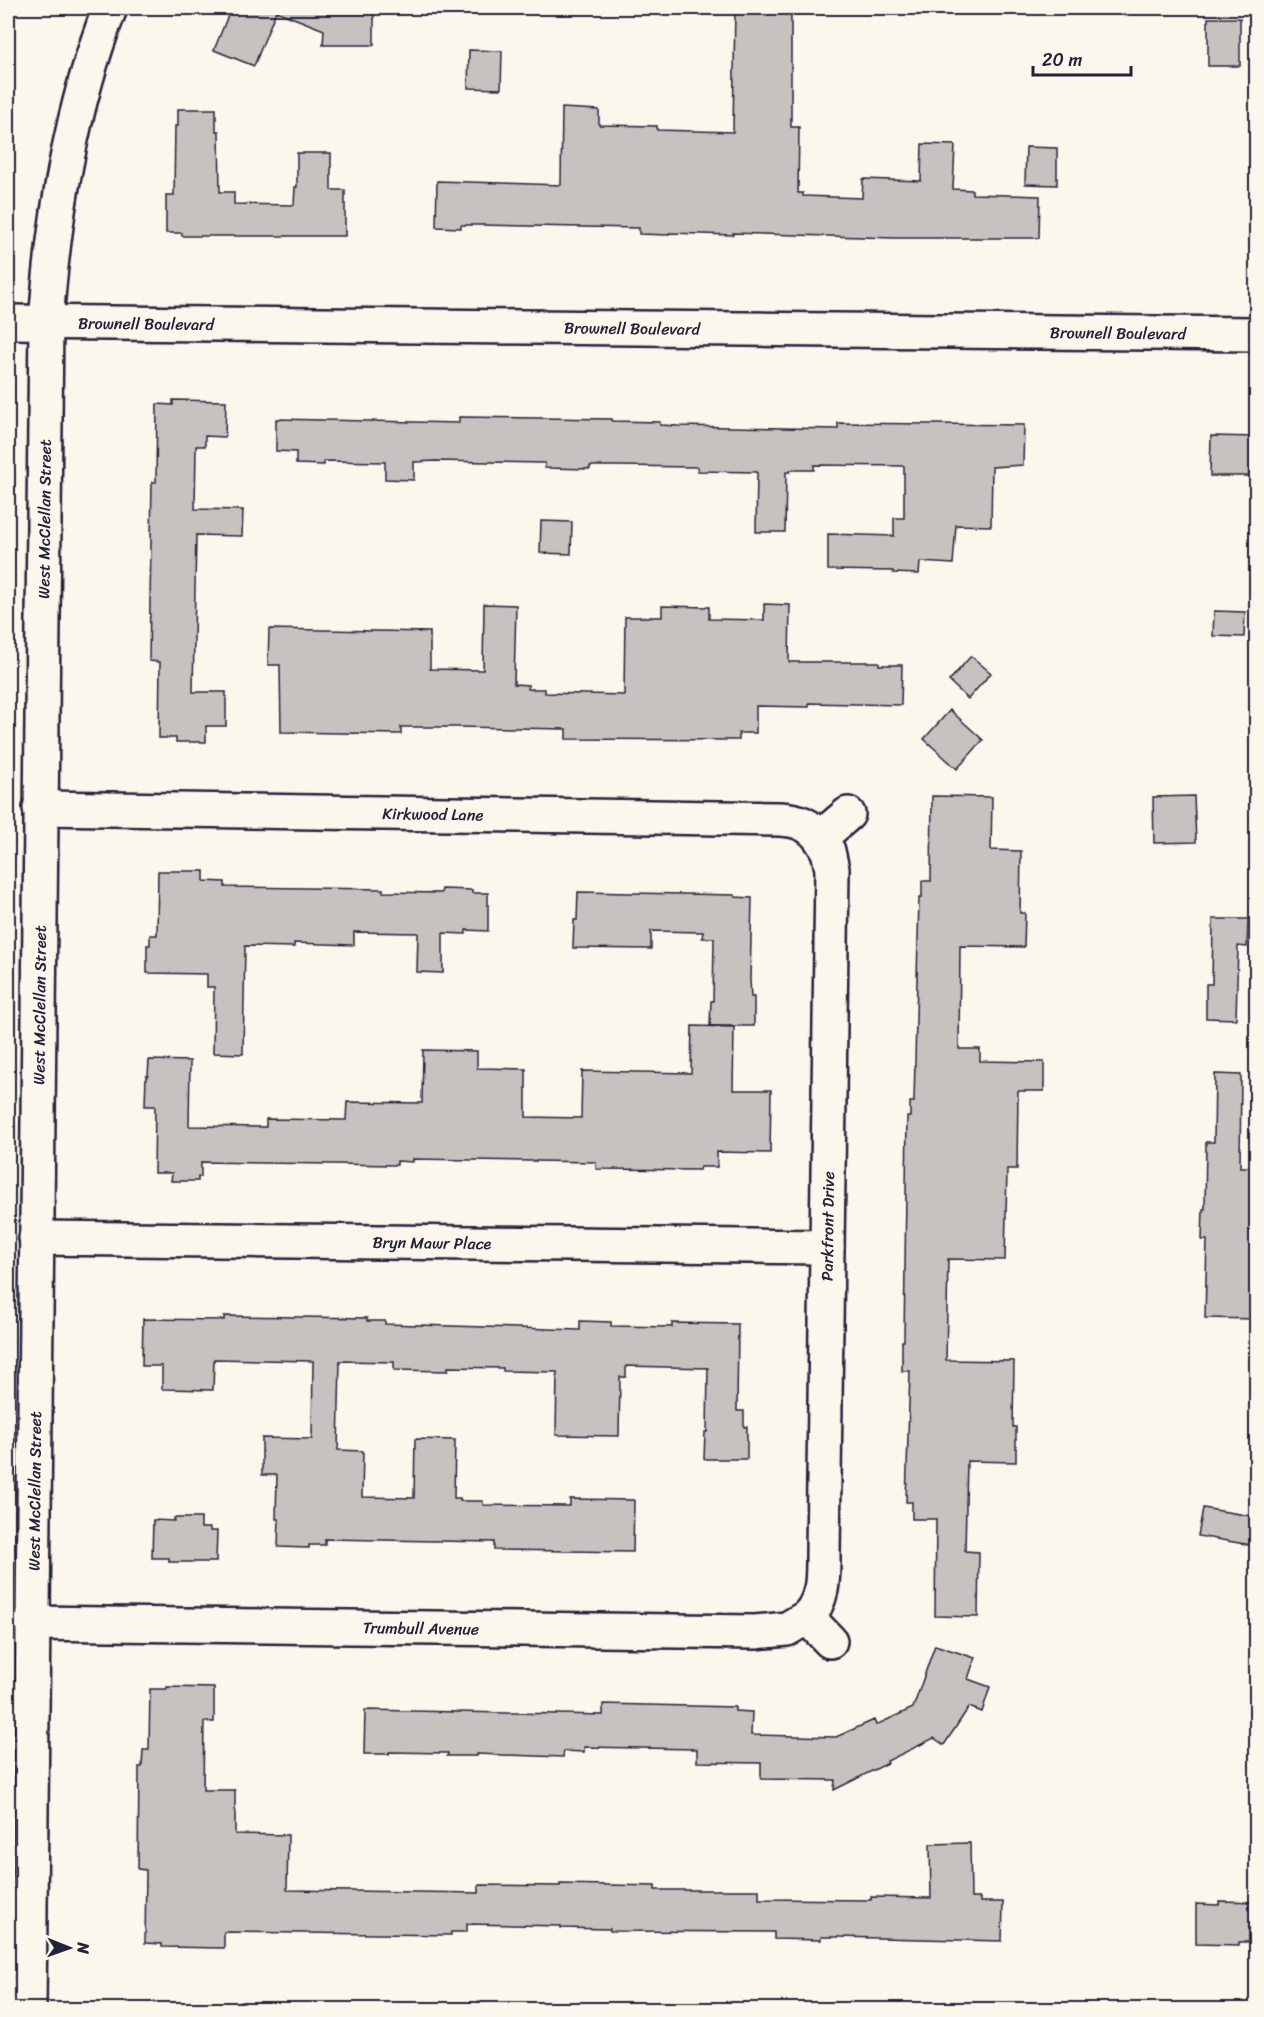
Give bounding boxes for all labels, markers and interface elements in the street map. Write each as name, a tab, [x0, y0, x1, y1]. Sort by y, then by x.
scale bar	[1033, 39, 1130, 77]
text: 20 m	[1042, 44, 1082, 76]
street label: Brownell Boulevard	[78, 308, 216, 338]
street label: Brownell Boulevard	[564, 313, 702, 343]
street label: Brownell Boulevard	[1050, 318, 1188, 348]
street label: West McClellan Street	[29, 439, 59, 599]
street label: Kirkwood Lane	[382, 799, 484, 829]
street label: West McClellan Street	[24, 925, 54, 1085]
street label: Parkfront Drive	[812, 1171, 843, 1281]
street label: Bryn Mawr Place	[372, 1227, 492, 1258]
street label: West McClellan Street	[19, 1411, 50, 1571]
street label: Trumbull Avenue	[363, 1613, 479, 1643]
north arrow	[39, 1918, 99, 1978]
text: N	[69, 1941, 98, 1955]

